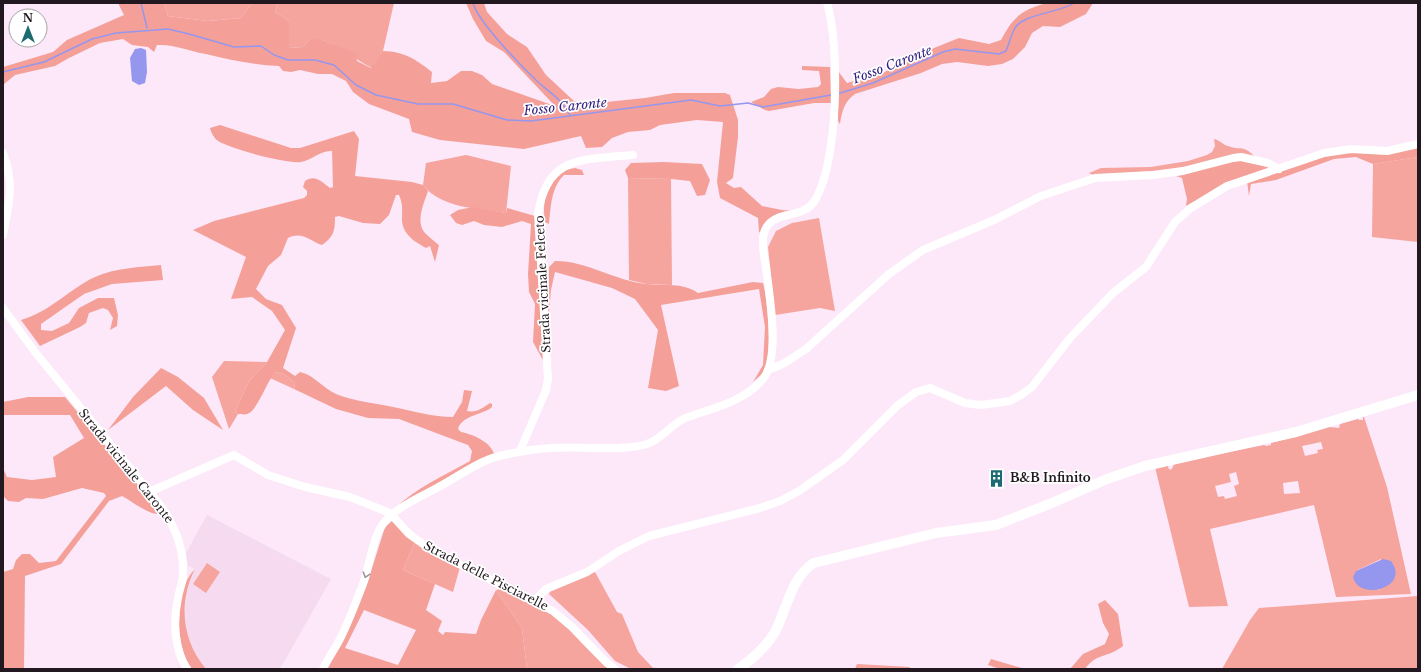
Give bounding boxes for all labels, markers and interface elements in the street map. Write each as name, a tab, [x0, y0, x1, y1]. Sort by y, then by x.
north arrow	[8, 8, 48, 48]
text: N	[23, 11, 34, 25]
water label: Fosso Caronte	[849, 42, 934, 88]
water label: Fosso Caronte	[522, 94, 608, 119]
street label: Strada vicinale Felceto	[531, 215, 554, 353]
street label: Strada vicinale Caronte	[76, 405, 177, 526]
building icon: B&B Infinito	[987, 468, 1007, 488]
place label: B&B Infinito	[1010, 470, 1091, 485]
street label: Strada delle Pisciarelle	[421, 538, 551, 614]
one-way arrow	[362, 571, 370, 578]

